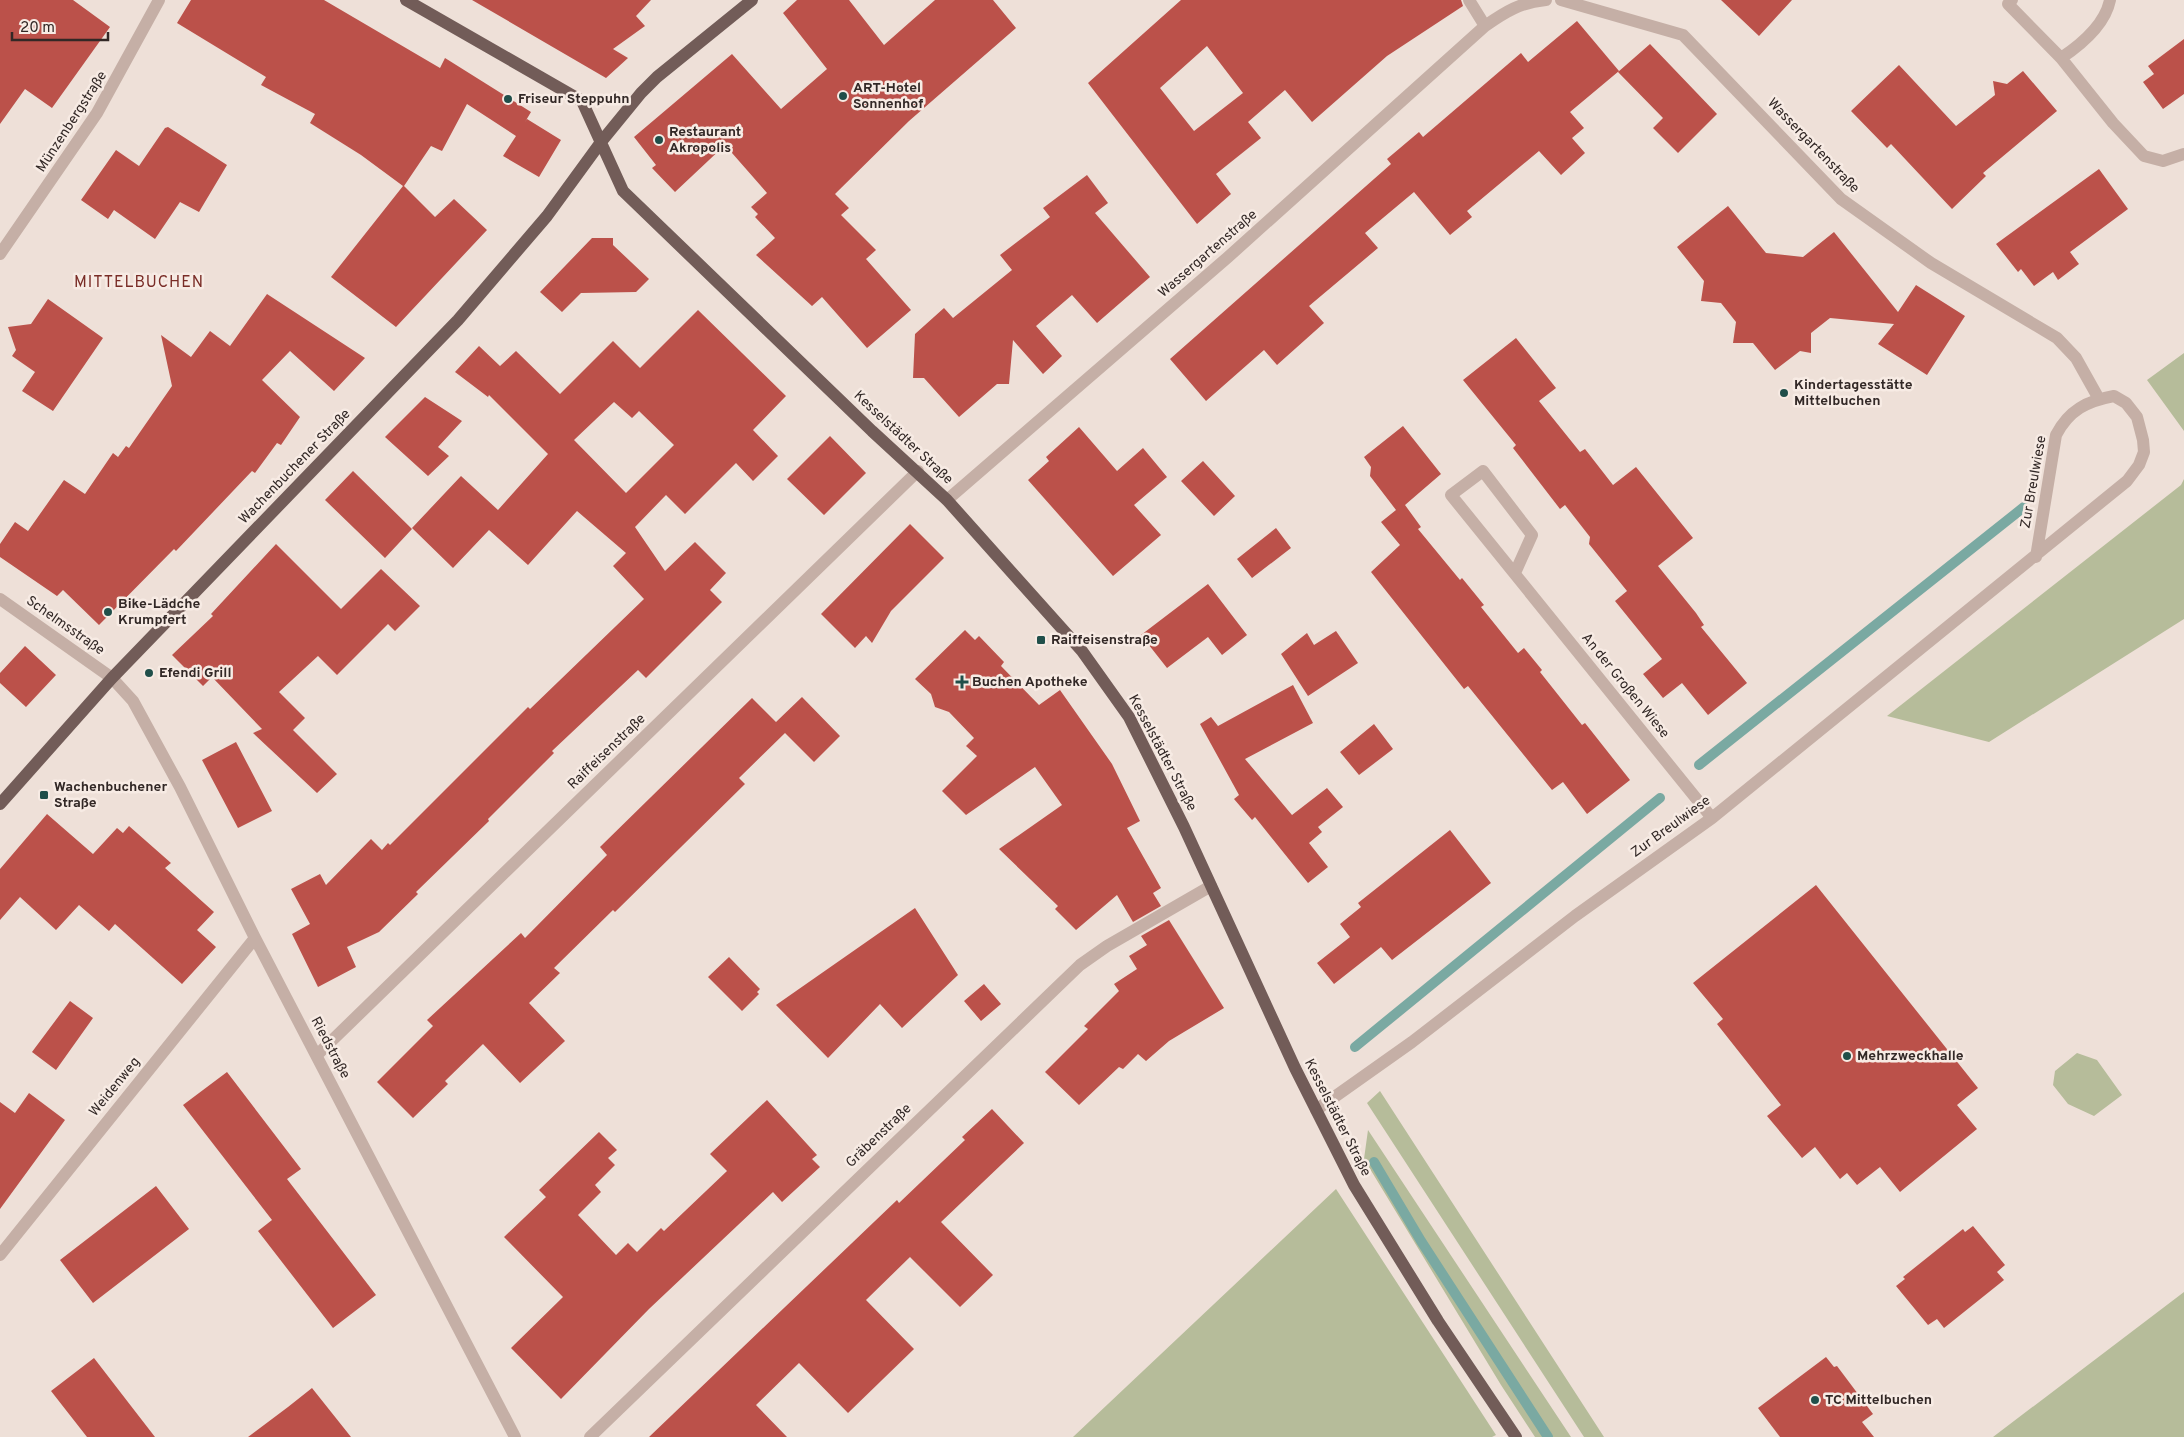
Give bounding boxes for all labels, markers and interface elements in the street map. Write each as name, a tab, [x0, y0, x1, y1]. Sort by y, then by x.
scale bar	[12, 10, 109, 42]
text: 20 m	[20, 19, 55, 38]
street label: Münzenbergstraße	[33, 68, 111, 176]
place label: ART-Hotel Sonnenhof	[853, 80, 923, 113]
marker: ART-Hotel Sonnenhof	[837, 90, 849, 102]
place label: Friseur Steppuhn	[518, 91, 630, 108]
marker: Friseur Steppuhn	[502, 93, 514, 105]
street label: Wassergartenstraße	[1763, 95, 1863, 197]
place label: Restaurant Akropolis	[669, 124, 741, 157]
marker: Restaurant Akropolis	[653, 134, 665, 146]
street label: Wassergartenstraße	[1155, 206, 1261, 302]
district label: MITTELBUCHEN	[74, 273, 204, 293]
place label: Kindertagesstätte Mittelbuchen	[1794, 377, 1913, 410]
marker: Kindertagesstätte Mittelbuchen	[1778, 387, 1790, 399]
street label: Kesselstädter Straße	[850, 388, 956, 488]
street label: Wachenbuchener Straße	[236, 406, 354, 528]
street label: Zur Breulwiese	[2017, 434, 2051, 530]
street label: Schelmsstraße	[23, 593, 107, 659]
place label: Bike-Lädche Krumpfert	[118, 596, 200, 629]
marker: Bike-Lädche Krumpfert	[102, 606, 114, 618]
street label: An der Großen Wiese	[1577, 630, 1673, 742]
place label: Raiffeisenstraße	[1051, 632, 1158, 649]
marker: Raiffeisenstraße	[1035, 634, 1047, 646]
place label: Efendi Grill	[159, 665, 231, 682]
marker: Efendi Grill	[143, 667, 155, 679]
place label: Buchen Apotheke	[972, 674, 1088, 691]
marker: Buchen Apotheke	[956, 676, 968, 688]
street label: Kesselstädter Straße	[1124, 692, 1200, 814]
street label: Raiffeisenstraße	[565, 711, 649, 793]
place label: Wachenbuchener Straße	[54, 779, 167, 812]
marker: Wachenbuchener Straße	[38, 789, 50, 801]
street label: Zur Breulwiese	[1628, 792, 1714, 862]
street label: Riedstraße	[307, 1014, 353, 1082]
place label: Mehrzweckhalle	[1857, 1048, 1964, 1065]
marker: Mehrzweckhalle	[1841, 1050, 1853, 1062]
street label: Weidenweg	[86, 1054, 144, 1120]
street label: Kesselstädter Straße	[1300, 1056, 1374, 1180]
street label: Gräbenstraße	[843, 1100, 915, 1172]
place label: TC Mittelbuchen	[1825, 1392, 1932, 1409]
marker: TC Mittelbuchen	[1809, 1394, 1821, 1406]

